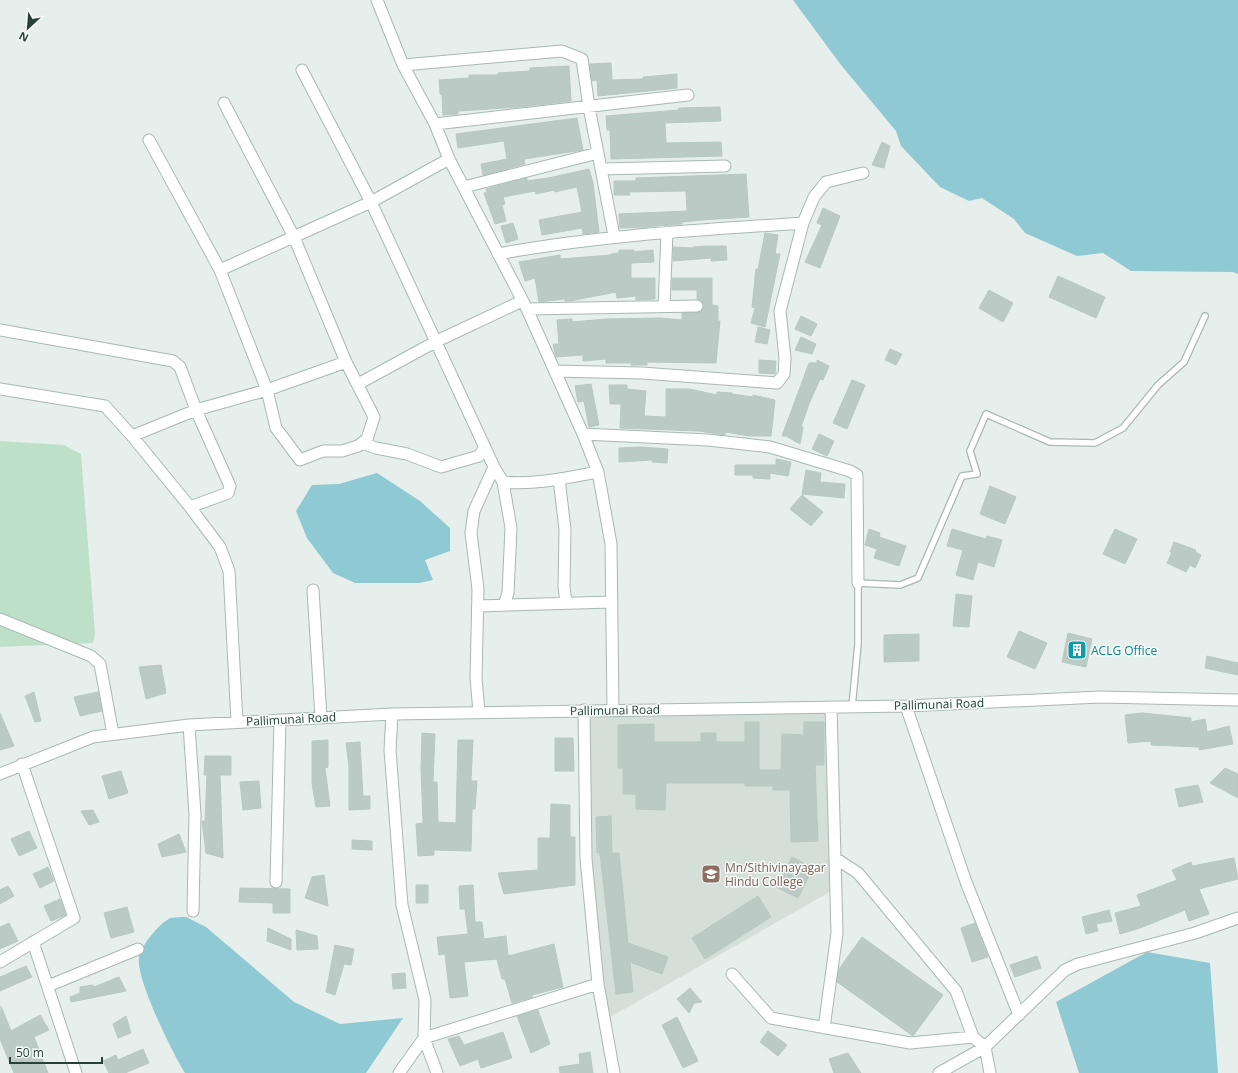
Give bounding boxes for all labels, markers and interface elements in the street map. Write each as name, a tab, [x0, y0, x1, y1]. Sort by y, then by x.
north arrow	[8, 8, 48, 48]
text: N	[16, 29, 31, 46]
building icon: ACLG Office	[1066, 639, 1088, 661]
place label: ACLG Office	[1091, 642, 1157, 659]
street label: Pallimunai Road	[894, 694, 984, 714]
street label: Pallimunai Road	[570, 701, 660, 719]
street label: Pallimunai Road	[245, 708, 337, 730]
place label: Mn/Sithivinayagar Hindu College	[725, 859, 826, 890]
school or university icon: Mn/Sithivinayagar Hindu College	[700, 863, 722, 885]
scale bar	[10, 1039, 102, 1065]
text: 50 m	[16, 1044, 44, 1061]

